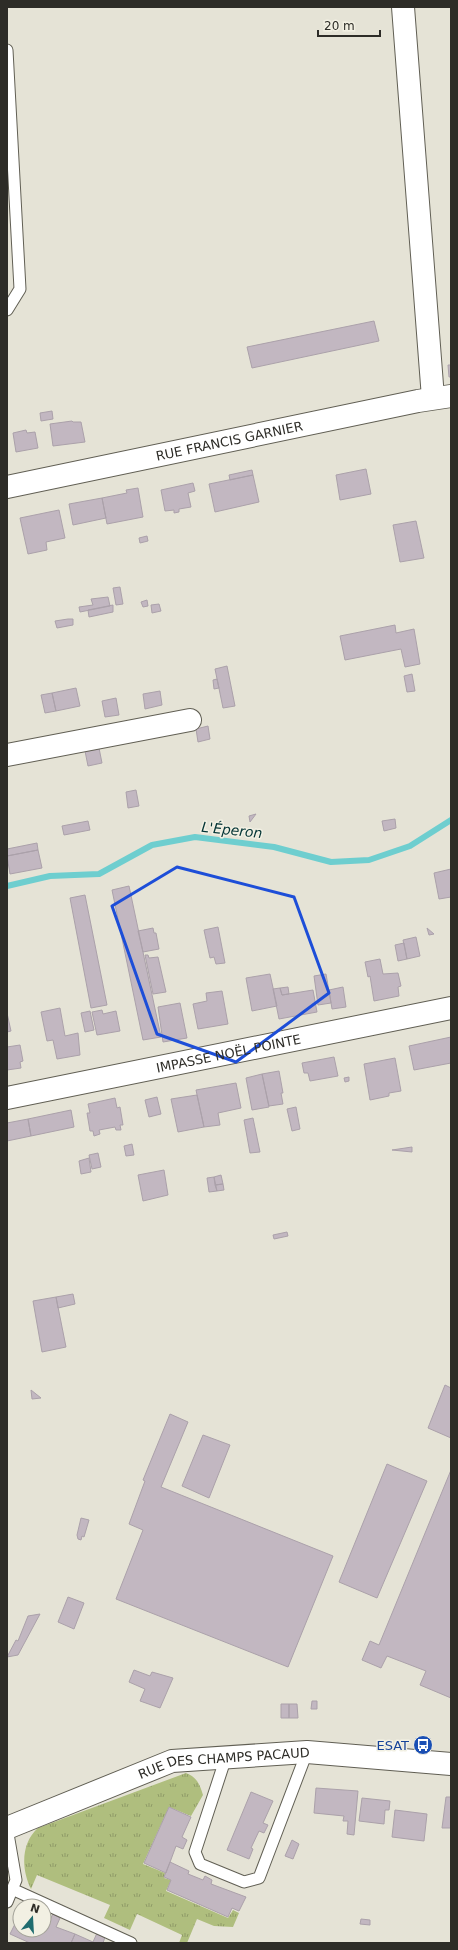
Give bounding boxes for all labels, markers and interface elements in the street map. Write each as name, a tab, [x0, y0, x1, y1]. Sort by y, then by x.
scale bar	[318, 12, 380, 38]
text: 20 m	[324, 19, 355, 33]
street label: RUE FRANCIS GARNIER	[154, 418, 304, 463]
water label: L'Éperon	[201, 819, 263, 841]
street label: IMPASSE NOËL POINTE	[155, 1031, 302, 1075]
bus stop icon: ESAT	[412, 1734, 434, 1756]
place label: ESAT	[376, 1738, 409, 1753]
street label: RUE DES CHAMPS PACAUD	[136, 1744, 310, 1782]
north arrow	[12, 1898, 52, 1938]
text: N	[29, 1901, 41, 1917]

